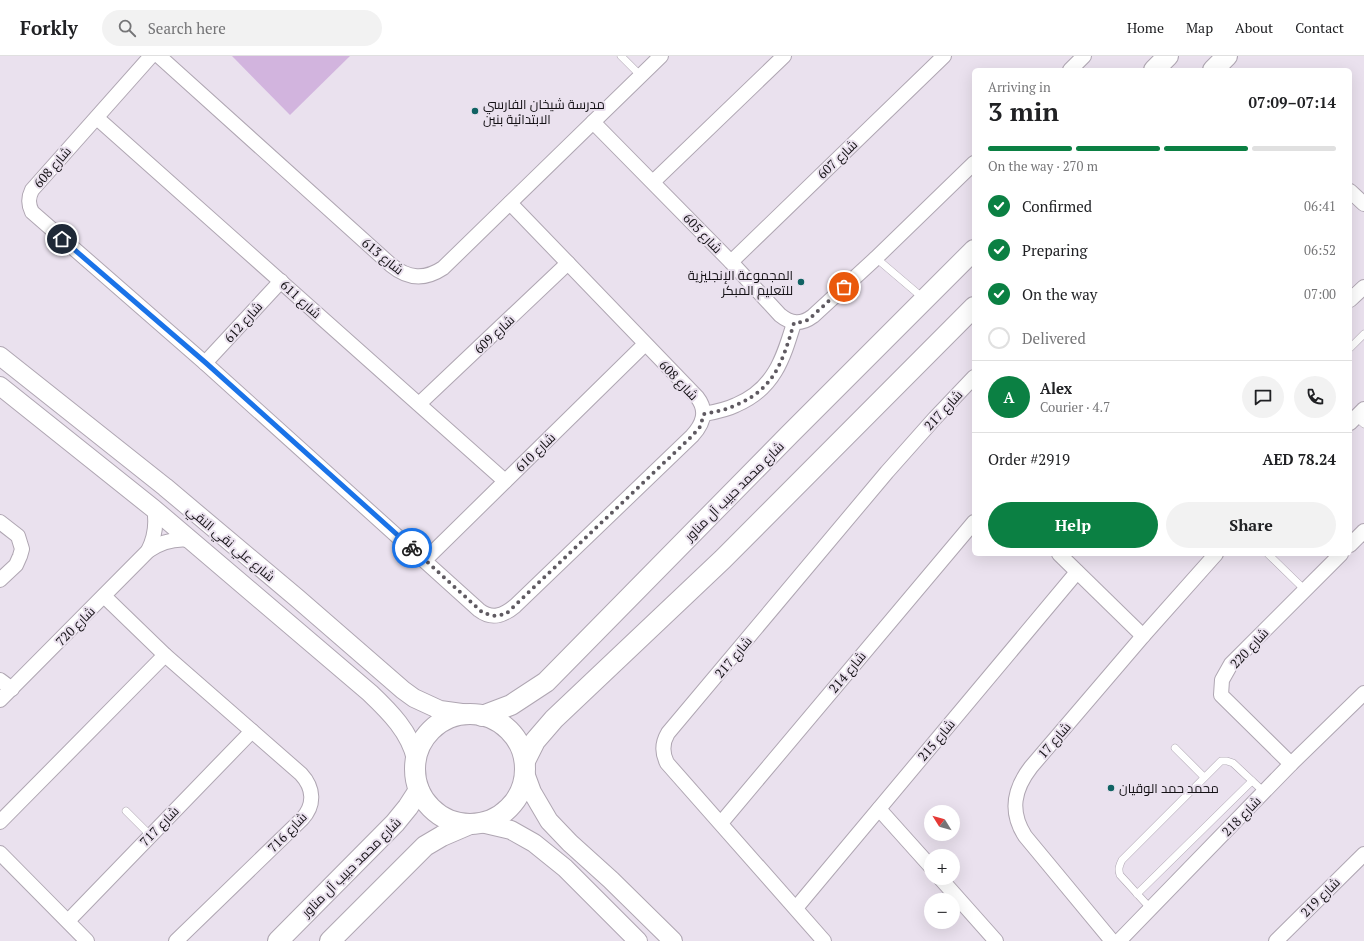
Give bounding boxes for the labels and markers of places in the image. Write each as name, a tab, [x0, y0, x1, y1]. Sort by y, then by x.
place label: مدرسة شيخان الفارسي الابتدائية بنين	[483, 95, 605, 128]
marker: مدرسة شيخان الفارسي الابتدائية بنين	[470, 106, 480, 116]
pin	[45, 222, 79, 256]
place label: المجموعة الإنجليزية للتعليم المبكر	[688, 266, 793, 300]
pin	[827, 270, 861, 304]
marker: المجموعة الإنجليزية للتعليم المبكر	[796, 277, 806, 287]
place label: محمد حمد الوقيان	[1119, 779, 1219, 797]
marker: محمد حمد الوقيان	[1106, 783, 1116, 793]

